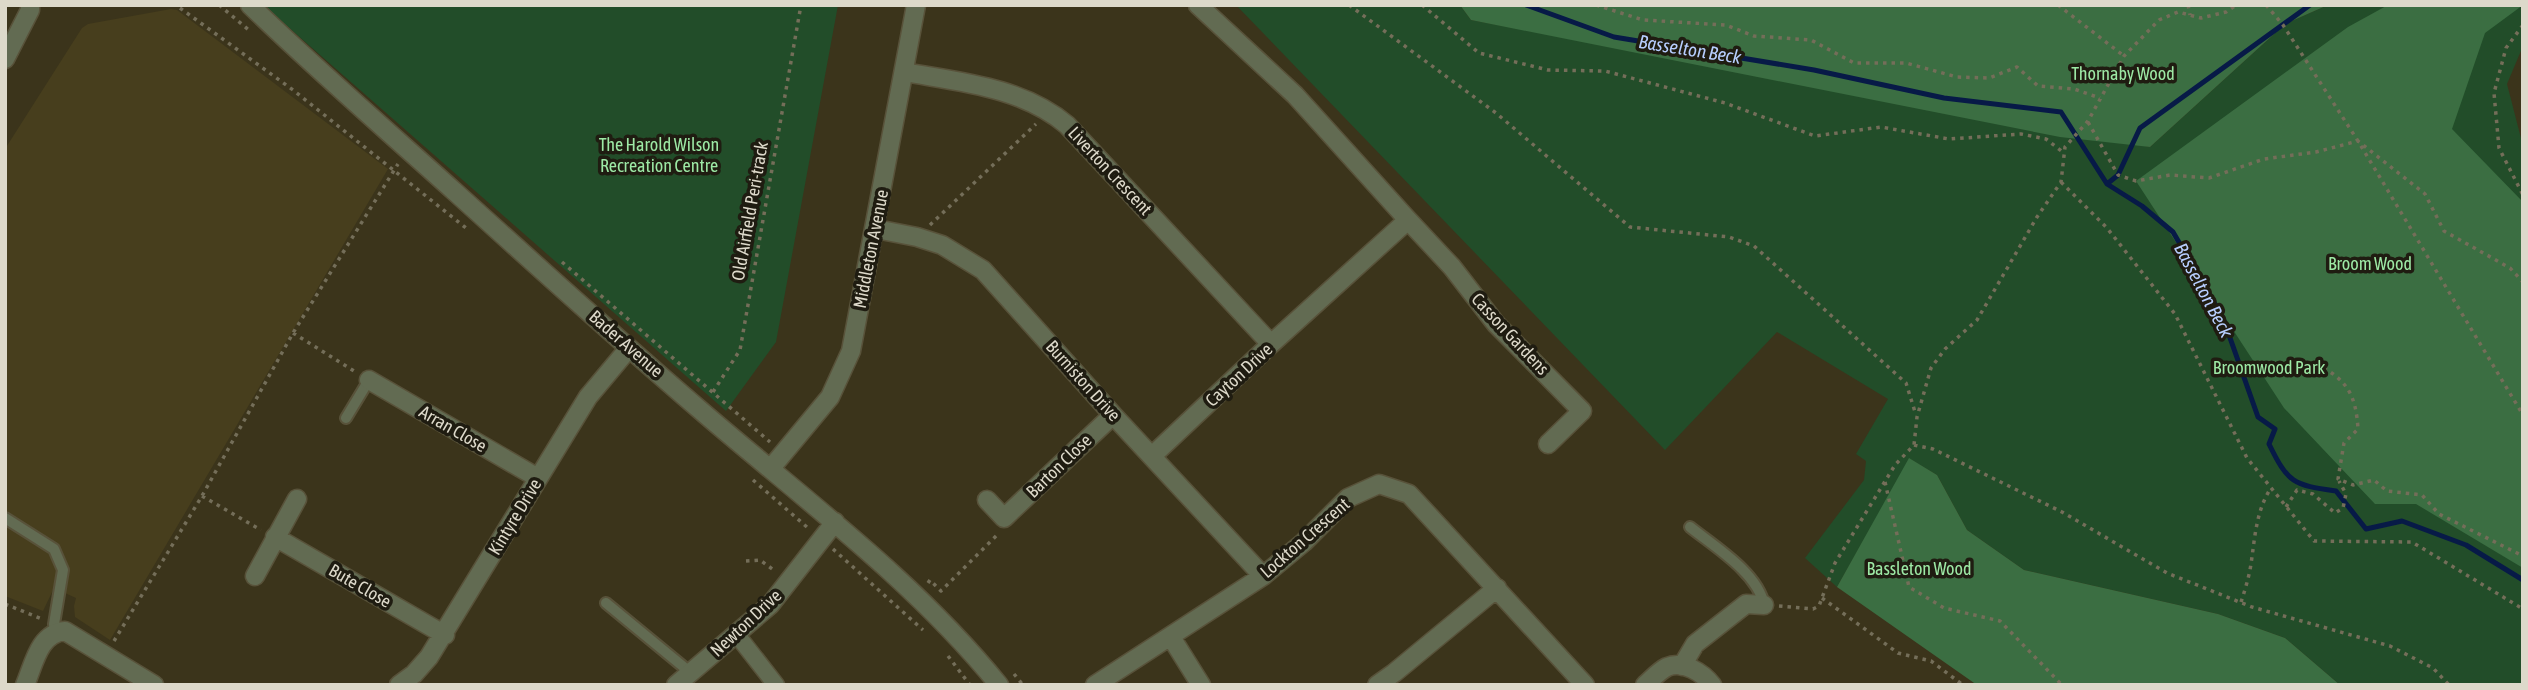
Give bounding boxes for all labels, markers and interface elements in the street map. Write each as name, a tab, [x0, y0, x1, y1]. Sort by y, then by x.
water label: Basselton Beck	[1637, 30, 1744, 68]
park label: Thornaby Wood	[2071, 63, 2175, 84]
street label: Liverton Crescent	[1064, 122, 1157, 219]
park label: The Harold Wilson Recreation Centre	[599, 134, 719, 176]
street label: Old Airfield Peri-track	[727, 140, 772, 282]
street label: Middleton Avenue	[849, 188, 892, 310]
water label: Basselton Beck	[2170, 239, 2238, 341]
park label: Broom Wood	[2328, 253, 2412, 274]
street label: Casson Gardens	[1467, 289, 1553, 379]
street label: Bader Avenue	[585, 306, 668, 381]
street label: Burniston Drive	[1042, 336, 1125, 425]
street label: Cayton Drive	[1201, 338, 1276, 411]
park label: Broomwood Park	[2213, 357, 2325, 378]
street label: Arran Close	[416, 401, 491, 456]
street label: Barton Close	[1022, 429, 1096, 502]
street label: Kintyre Drive	[484, 475, 546, 559]
street label: Lockton Crescent	[1256, 493, 1354, 582]
park label: Bassleton Wood	[1867, 558, 1972, 579]
street label: Bute Close	[325, 559, 395, 612]
street label: Newton Drive	[706, 585, 785, 661]

